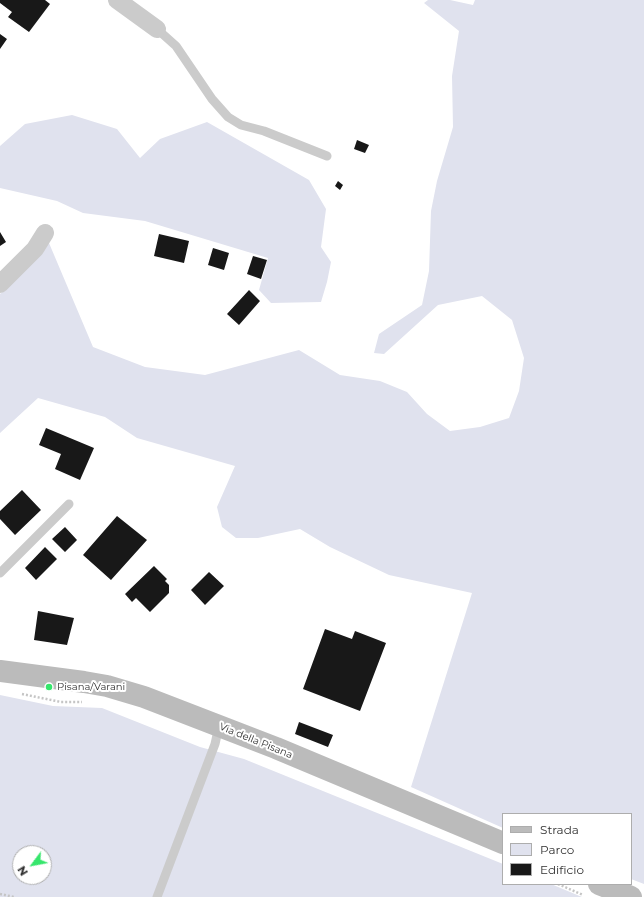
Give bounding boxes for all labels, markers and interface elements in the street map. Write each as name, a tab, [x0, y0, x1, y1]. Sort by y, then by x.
place label: Pisana/Varani	[57, 681, 125, 693]
marker: Pisana/Varani	[44, 682, 54, 692]
street label: Via della Pisana	[218, 721, 294, 761]
legend	[502, 813, 632, 885]
text: Strada	[540, 822, 579, 837]
text: Parco	[540, 842, 574, 857]
north arrow	[12, 845, 52, 885]
text: Edificio	[540, 862, 584, 877]
text: N	[14, 863, 31, 878]

